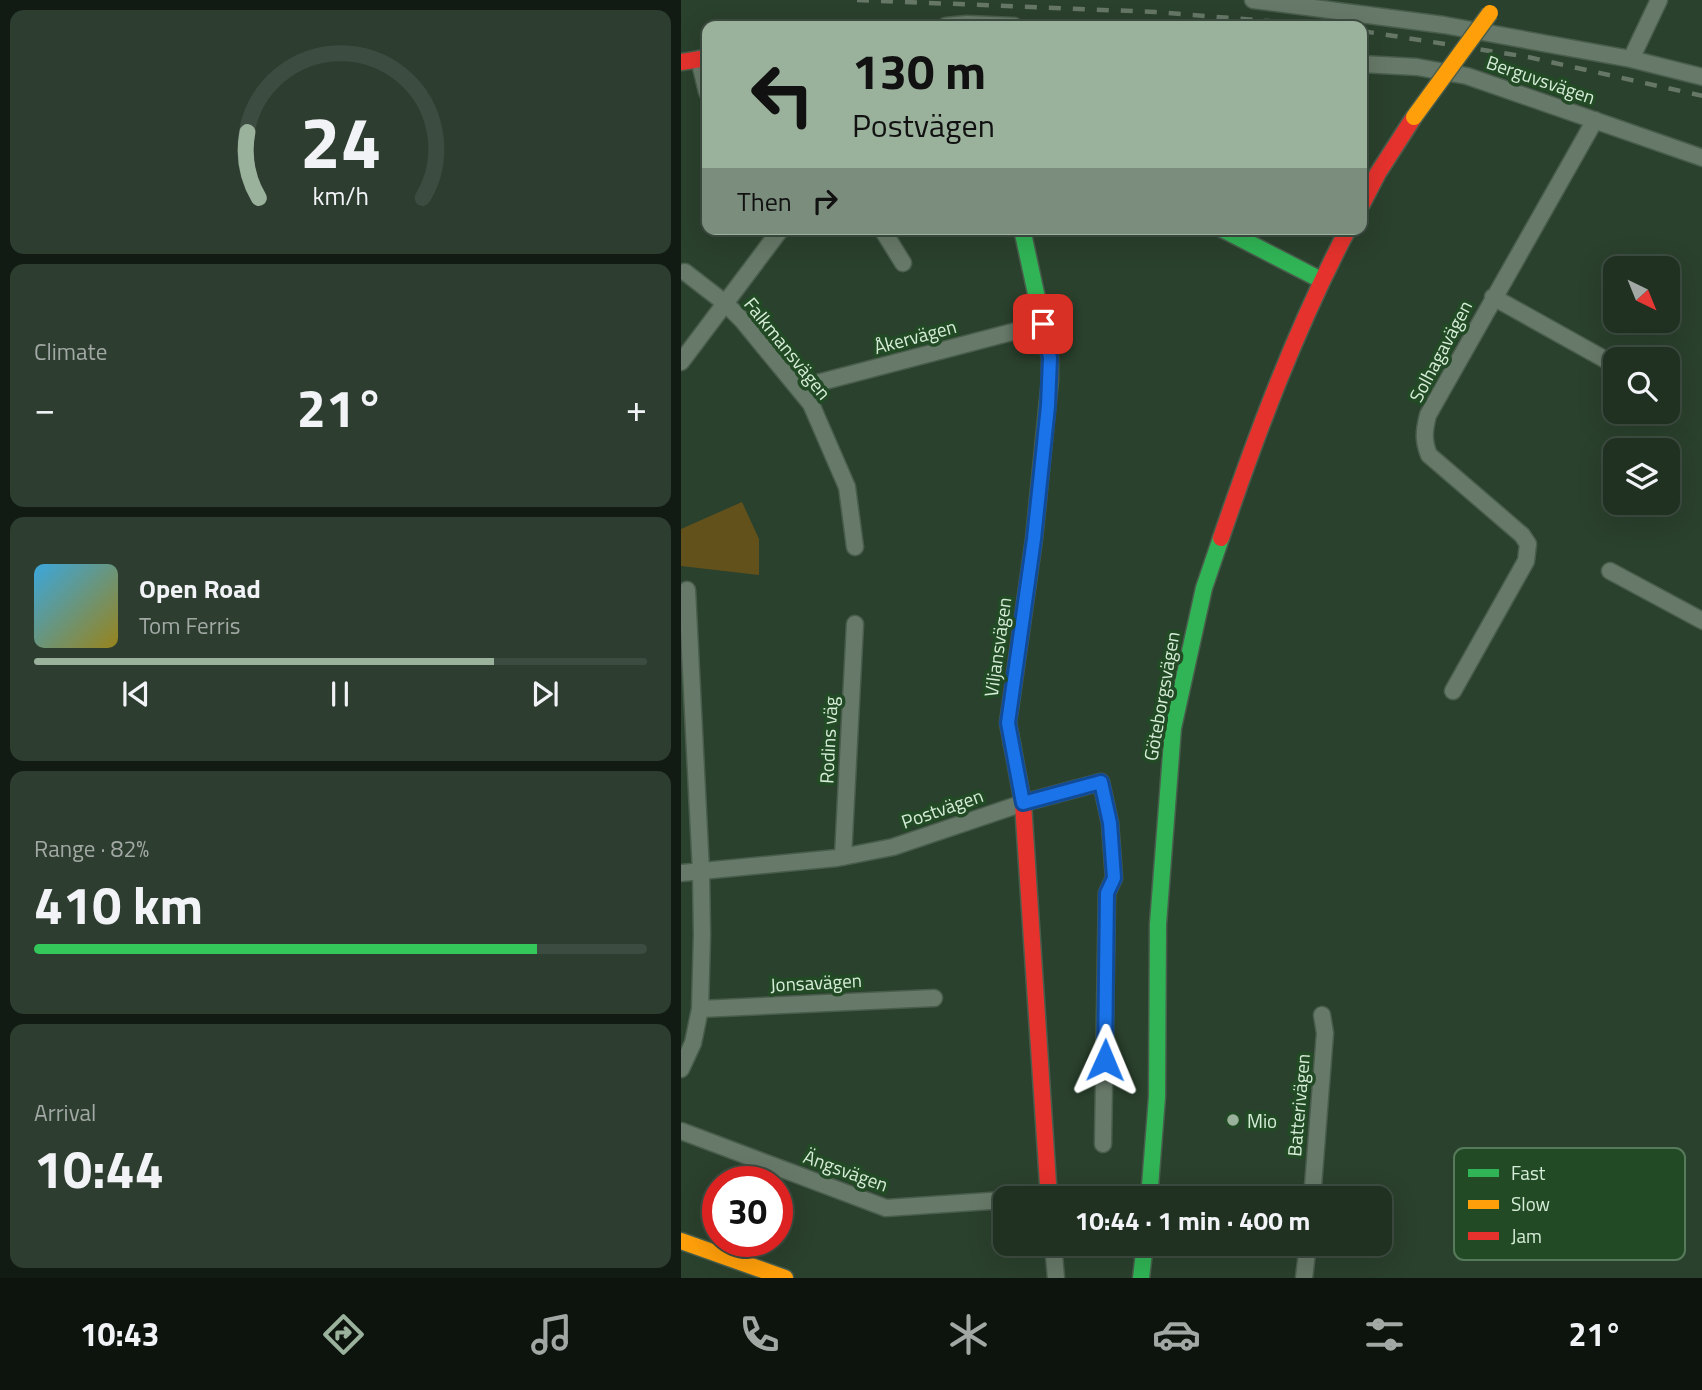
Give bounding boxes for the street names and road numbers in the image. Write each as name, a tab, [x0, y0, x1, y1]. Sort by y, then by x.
street label: Berguvsvägen	[1483, 47, 1599, 111]
street label: Falkmansvägen	[737, 290, 839, 406]
street label: Solhagavägen	[1401, 295, 1479, 407]
street label: Åkervägen	[870, 311, 960, 361]
street label: Viljansvägen	[976, 595, 1018, 699]
street label: Göteborgsvägen	[1135, 629, 1187, 763]
street label: Rodins väg	[811, 695, 845, 784]
street label: Postvägen	[897, 780, 987, 836]
street label: Jonsavägen	[769, 965, 863, 999]
street label: Batterivägen	[1279, 1052, 1317, 1158]
street label: Ängsvägen	[800, 1141, 892, 1199]

